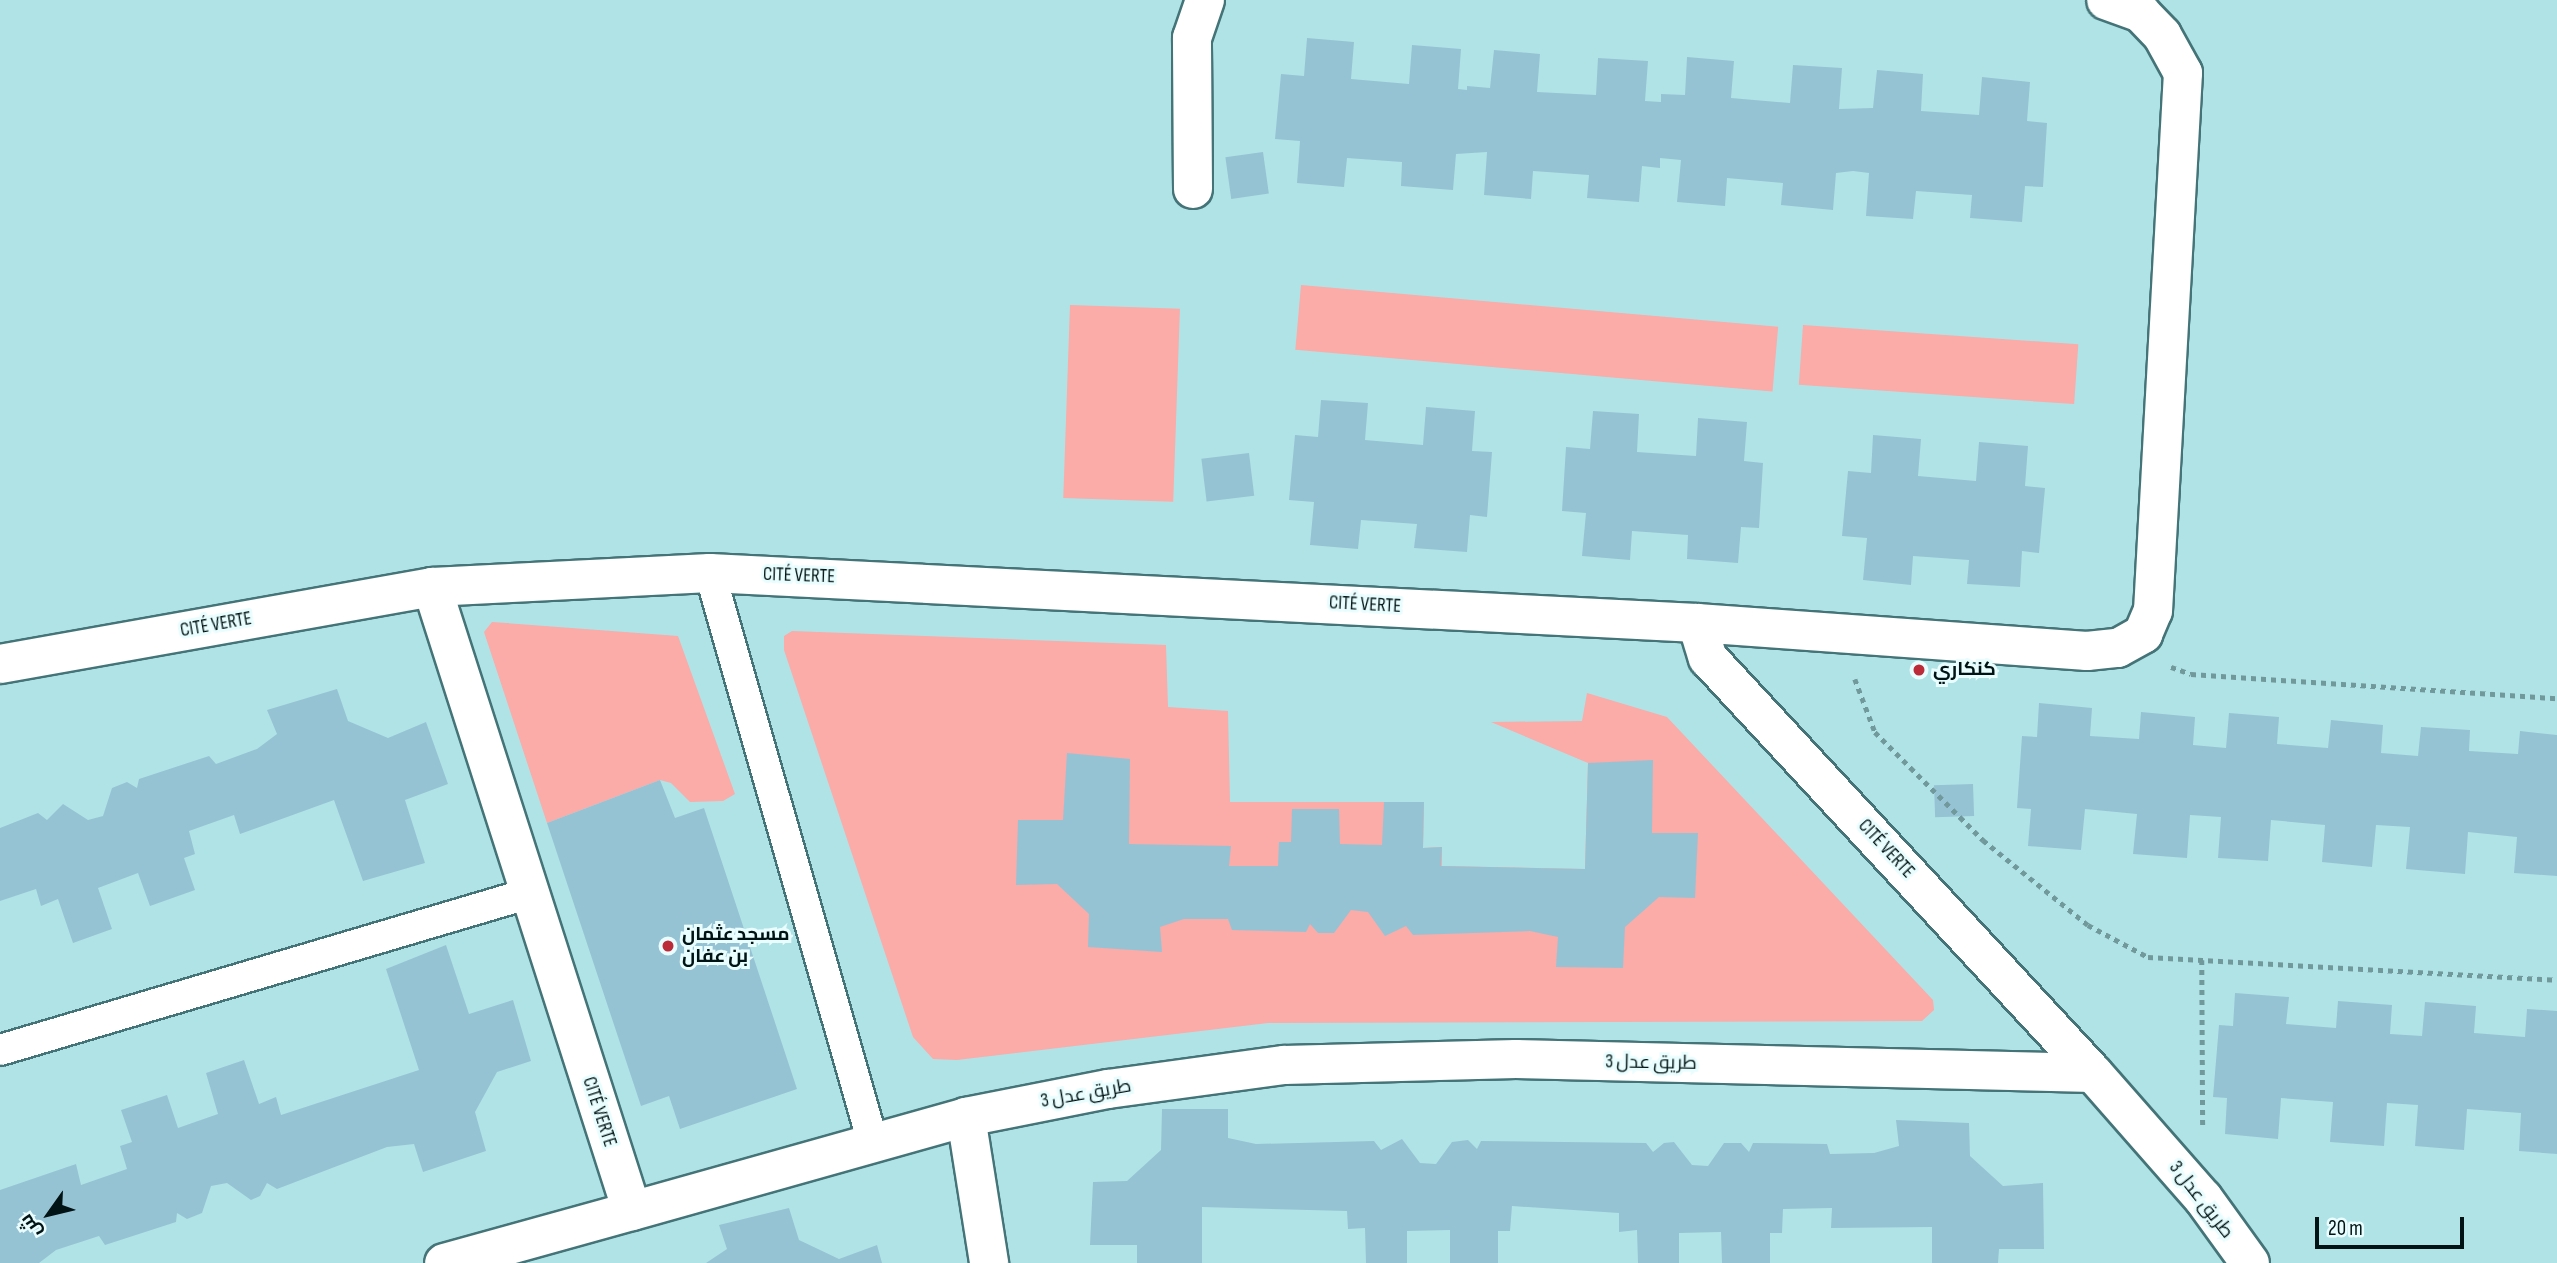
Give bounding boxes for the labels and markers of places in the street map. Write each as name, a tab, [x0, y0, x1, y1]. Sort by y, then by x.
place label: كنكاري	[1933, 659, 1996, 681]
marker: كنكاري	[1911, 662, 1927, 678]
place label: مسجد عثمان بن عفان	[682, 924, 790, 968]
marker: مسجد عثمان بن عفان	[660, 938, 676, 954]

